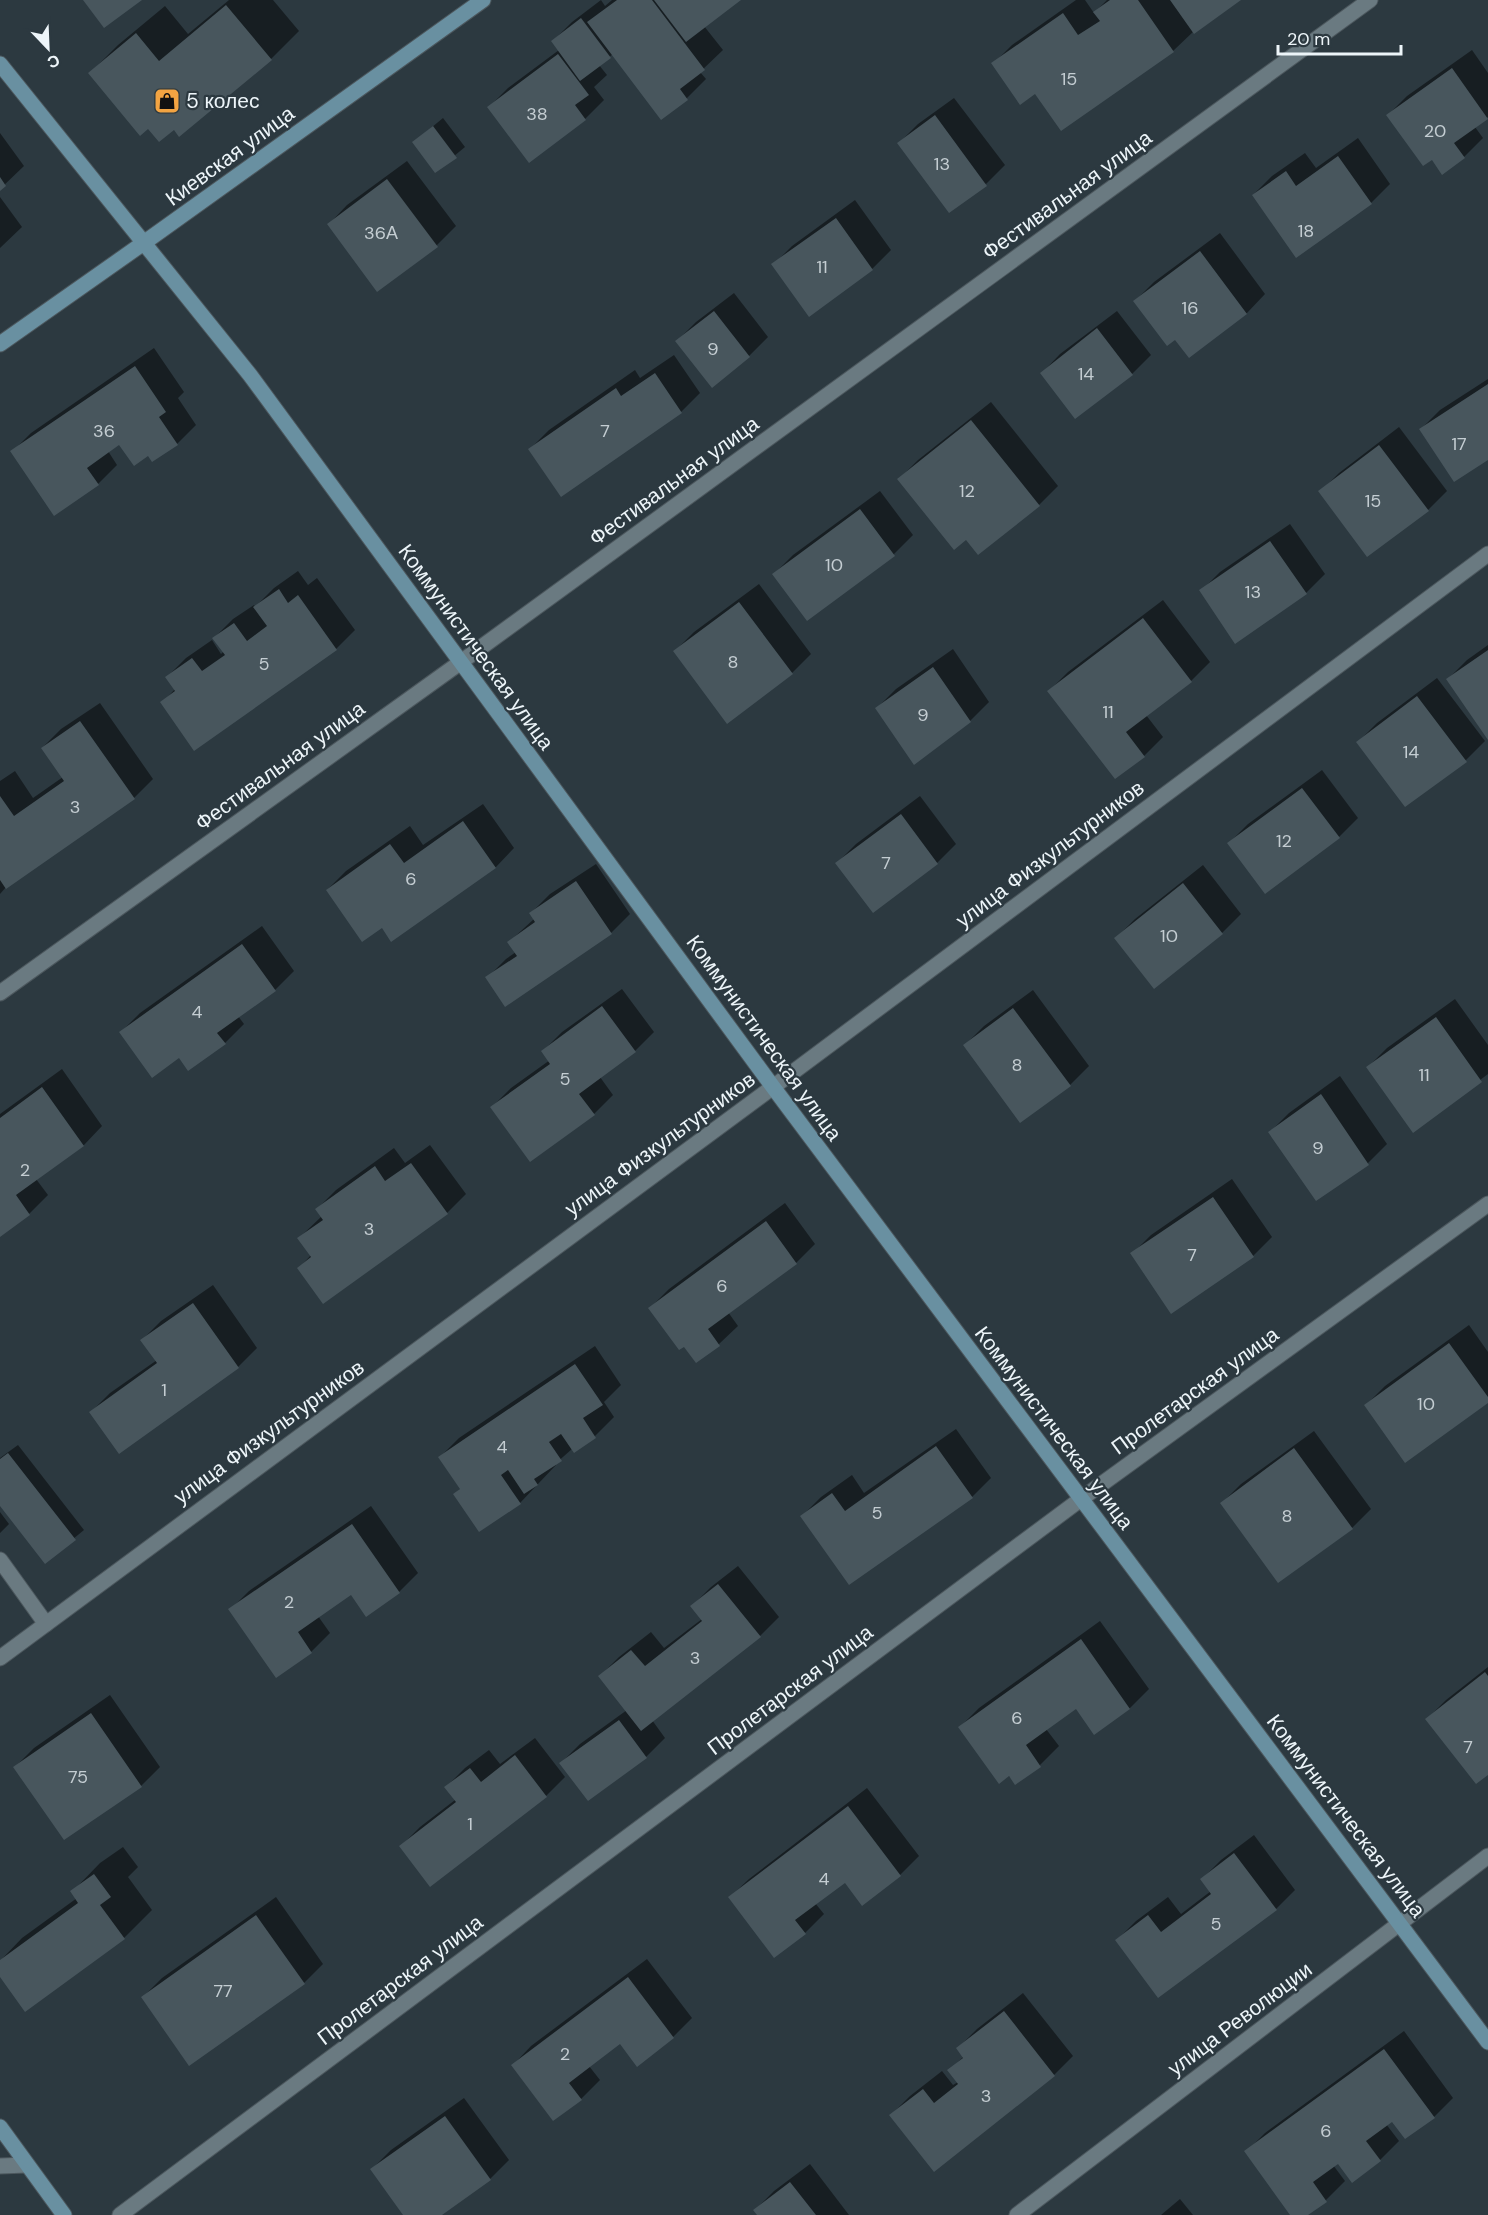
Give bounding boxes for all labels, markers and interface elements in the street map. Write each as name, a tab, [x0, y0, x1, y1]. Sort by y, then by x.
north arrow	[18, 18, 78, 78]
scale bar	[1278, 18, 1401, 56]
text: 20 m	[1287, 27, 1330, 51]
text: С	[44, 49, 63, 73]
house number: 15	[1061, 67, 1077, 91]
shop icon: 5 колес	[152, 86, 182, 116]
place label: 5 колес	[186, 87, 259, 115]
street label: Киевская улица	[160, 100, 300, 212]
house number: 38	[526, 102, 548, 126]
house number: 20	[1424, 119, 1446, 143]
street label: Фестивальная улица	[977, 124, 1158, 266]
house number: 13	[934, 152, 950, 176]
house number: 18	[1298, 219, 1314, 243]
house number: 36А	[364, 221, 398, 245]
house number: 11	[816, 255, 828, 279]
house number: 16	[1182, 296, 1198, 320]
house number: 9	[707, 337, 719, 361]
house number: 14	[1078, 362, 1094, 386]
street label: Фестивальная улица	[584, 410, 765, 552]
house number: 36	[93, 419, 115, 443]
house number: 7	[600, 419, 610, 443]
house number: 17	[1451, 432, 1467, 456]
house number: 12	[959, 479, 975, 503]
house number: 15	[1365, 489, 1381, 513]
street label: Коммунистическая улица	[392, 539, 560, 756]
house number: 10	[825, 553, 843, 577]
house number: 13	[1245, 580, 1261, 604]
house number: 8	[728, 650, 738, 674]
house number: 5	[259, 652, 269, 676]
street label: Фестивальная улица	[190, 695, 371, 837]
house number: 11	[1102, 700, 1114, 724]
house number: 9	[917, 703, 929, 727]
house number: 14	[1403, 740, 1419, 764]
street label: улица Физкультурников	[950, 774, 1150, 934]
house number: 3	[70, 795, 80, 819]
house number: 12	[1276, 829, 1292, 853]
house number: 7	[881, 851, 891, 875]
house number: 6	[405, 867, 417, 891]
house number: 10	[1160, 924, 1178, 948]
street label: Коммунистическая улица	[680, 930, 848, 1147]
house number: 4	[192, 1000, 203, 1024]
house number: 8	[1012, 1053, 1022, 1077]
house number: 11	[1418, 1063, 1430, 1087]
street label: улица Физкультурников	[559, 1065, 761, 1223]
house number: 5	[560, 1067, 570, 1091]
house number: 9	[1312, 1136, 1324, 1160]
house number: 2	[20, 1158, 30, 1182]
house number: 3	[364, 1217, 374, 1241]
house number: 7	[1187, 1243, 1197, 1267]
house number: 6	[716, 1274, 728, 1298]
street label: Коммунистическая улица	[968, 1321, 1140, 1536]
street label: Пролетарская улица	[1106, 1321, 1285, 1461]
street label: улица Физкультурников	[168, 1353, 370, 1511]
house number: 1	[161, 1378, 167, 1402]
house number: 10	[1417, 1392, 1435, 1416]
house number: 4	[497, 1435, 508, 1459]
house number: 5	[872, 1501, 882, 1525]
house number: 8	[1282, 1504, 1292, 1528]
house number: 2	[284, 1590, 294, 1614]
street label: Пролетарская улица	[702, 1618, 879, 1762]
house number: 3	[690, 1646, 700, 1670]
house number: 6	[1011, 1706, 1023, 1730]
street label: Коммунистическая улица	[1260, 1709, 1432, 1924]
house number: 7	[1463, 1735, 1473, 1759]
house number: 75	[68, 1765, 88, 1789]
house number: 1	[467, 1812, 473, 1836]
house number: 4	[819, 1867, 830, 1891]
street label: Пролетарская улица	[312, 1908, 489, 2052]
house number: 5	[1211, 1912, 1221, 1936]
street label: улица Революции	[1162, 1956, 1318, 2082]
house number: 77	[213, 1979, 233, 2003]
house number: 2	[560, 2042, 570, 2066]
house number: 3	[981, 2084, 991, 2108]
house number: 6	[1320, 2119, 1332, 2143]

